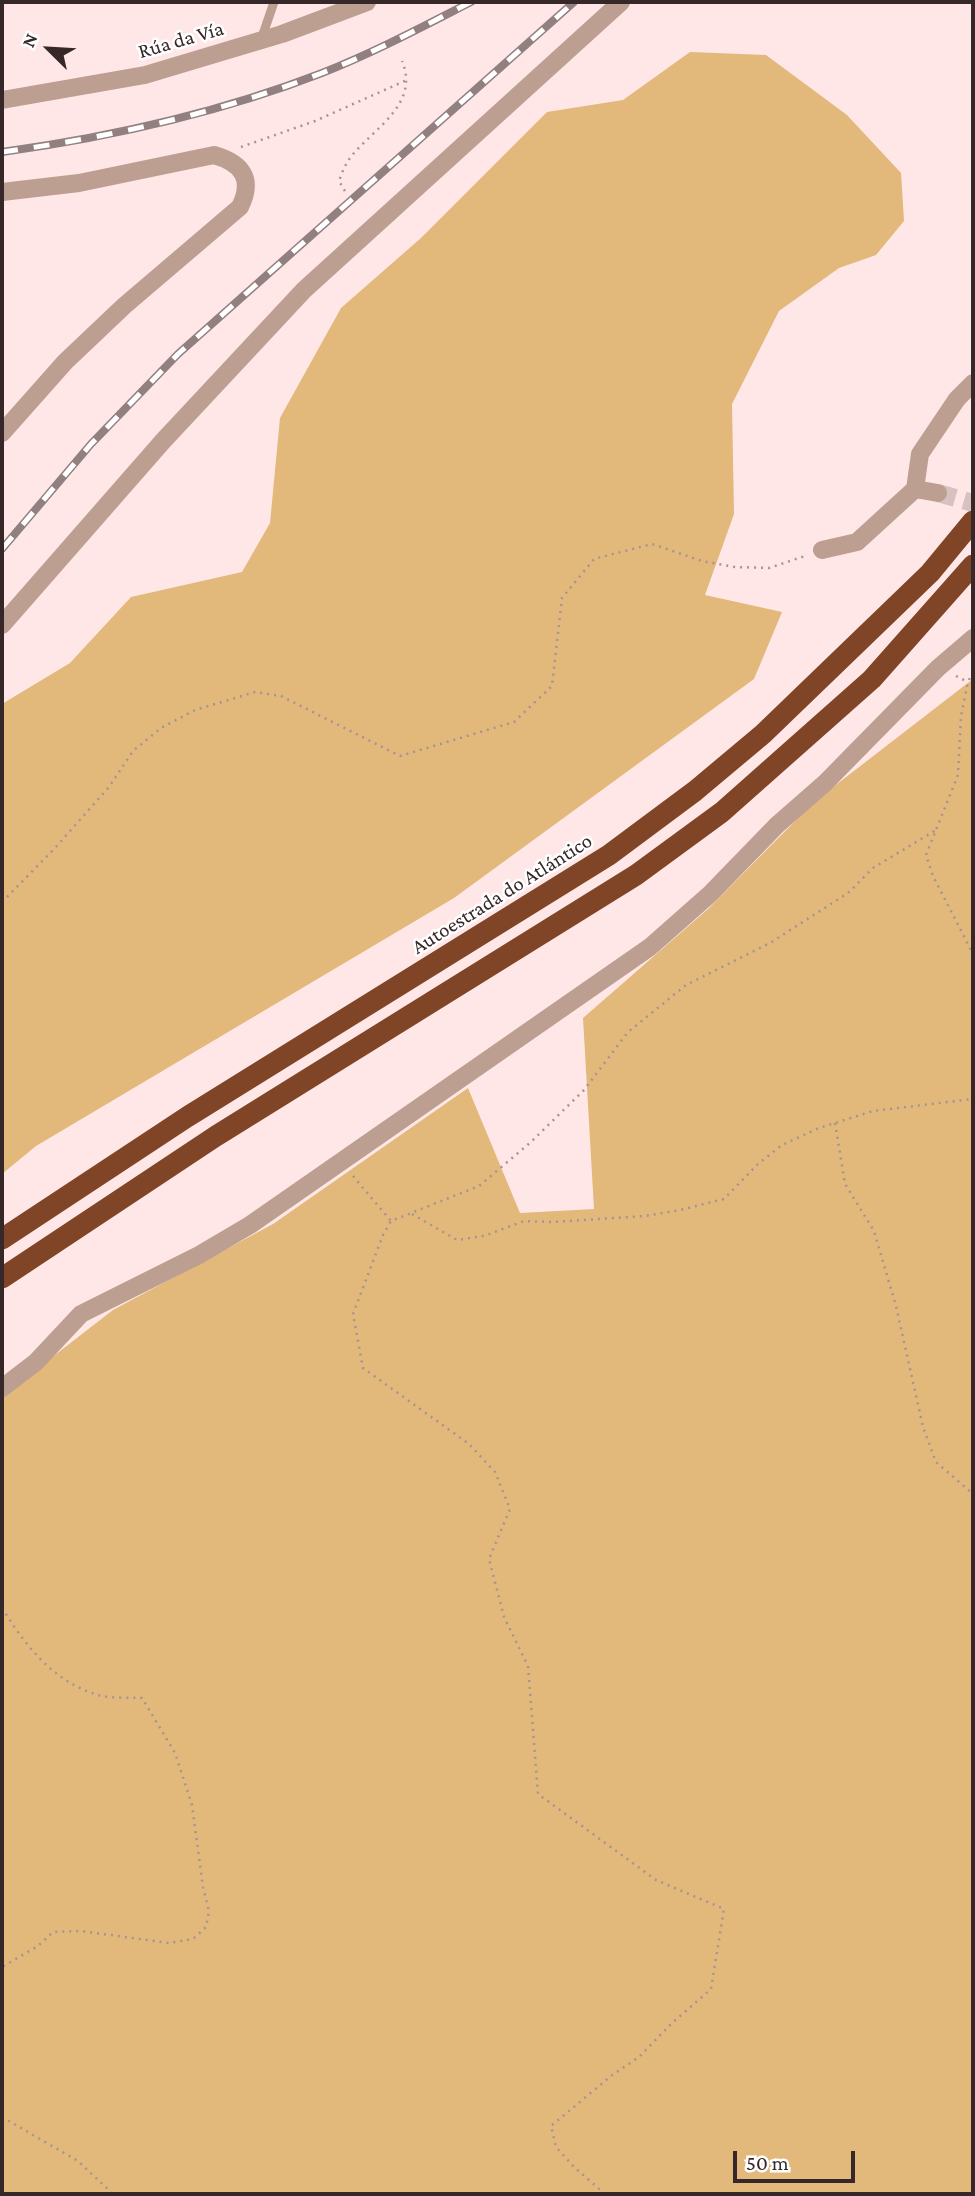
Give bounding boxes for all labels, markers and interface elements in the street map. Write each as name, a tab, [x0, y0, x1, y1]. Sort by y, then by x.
north arrow	[14, 14, 84, 84]
street label: Rúa da Vía	[135, 16, 227, 64]
text: N	[17, 30, 42, 50]
street label: Autoestrada do Atlántico	[407, 828, 597, 960]
scale bar	[737, 2136, 860, 2180]
text: 50 m	[746, 2151, 789, 2175]

